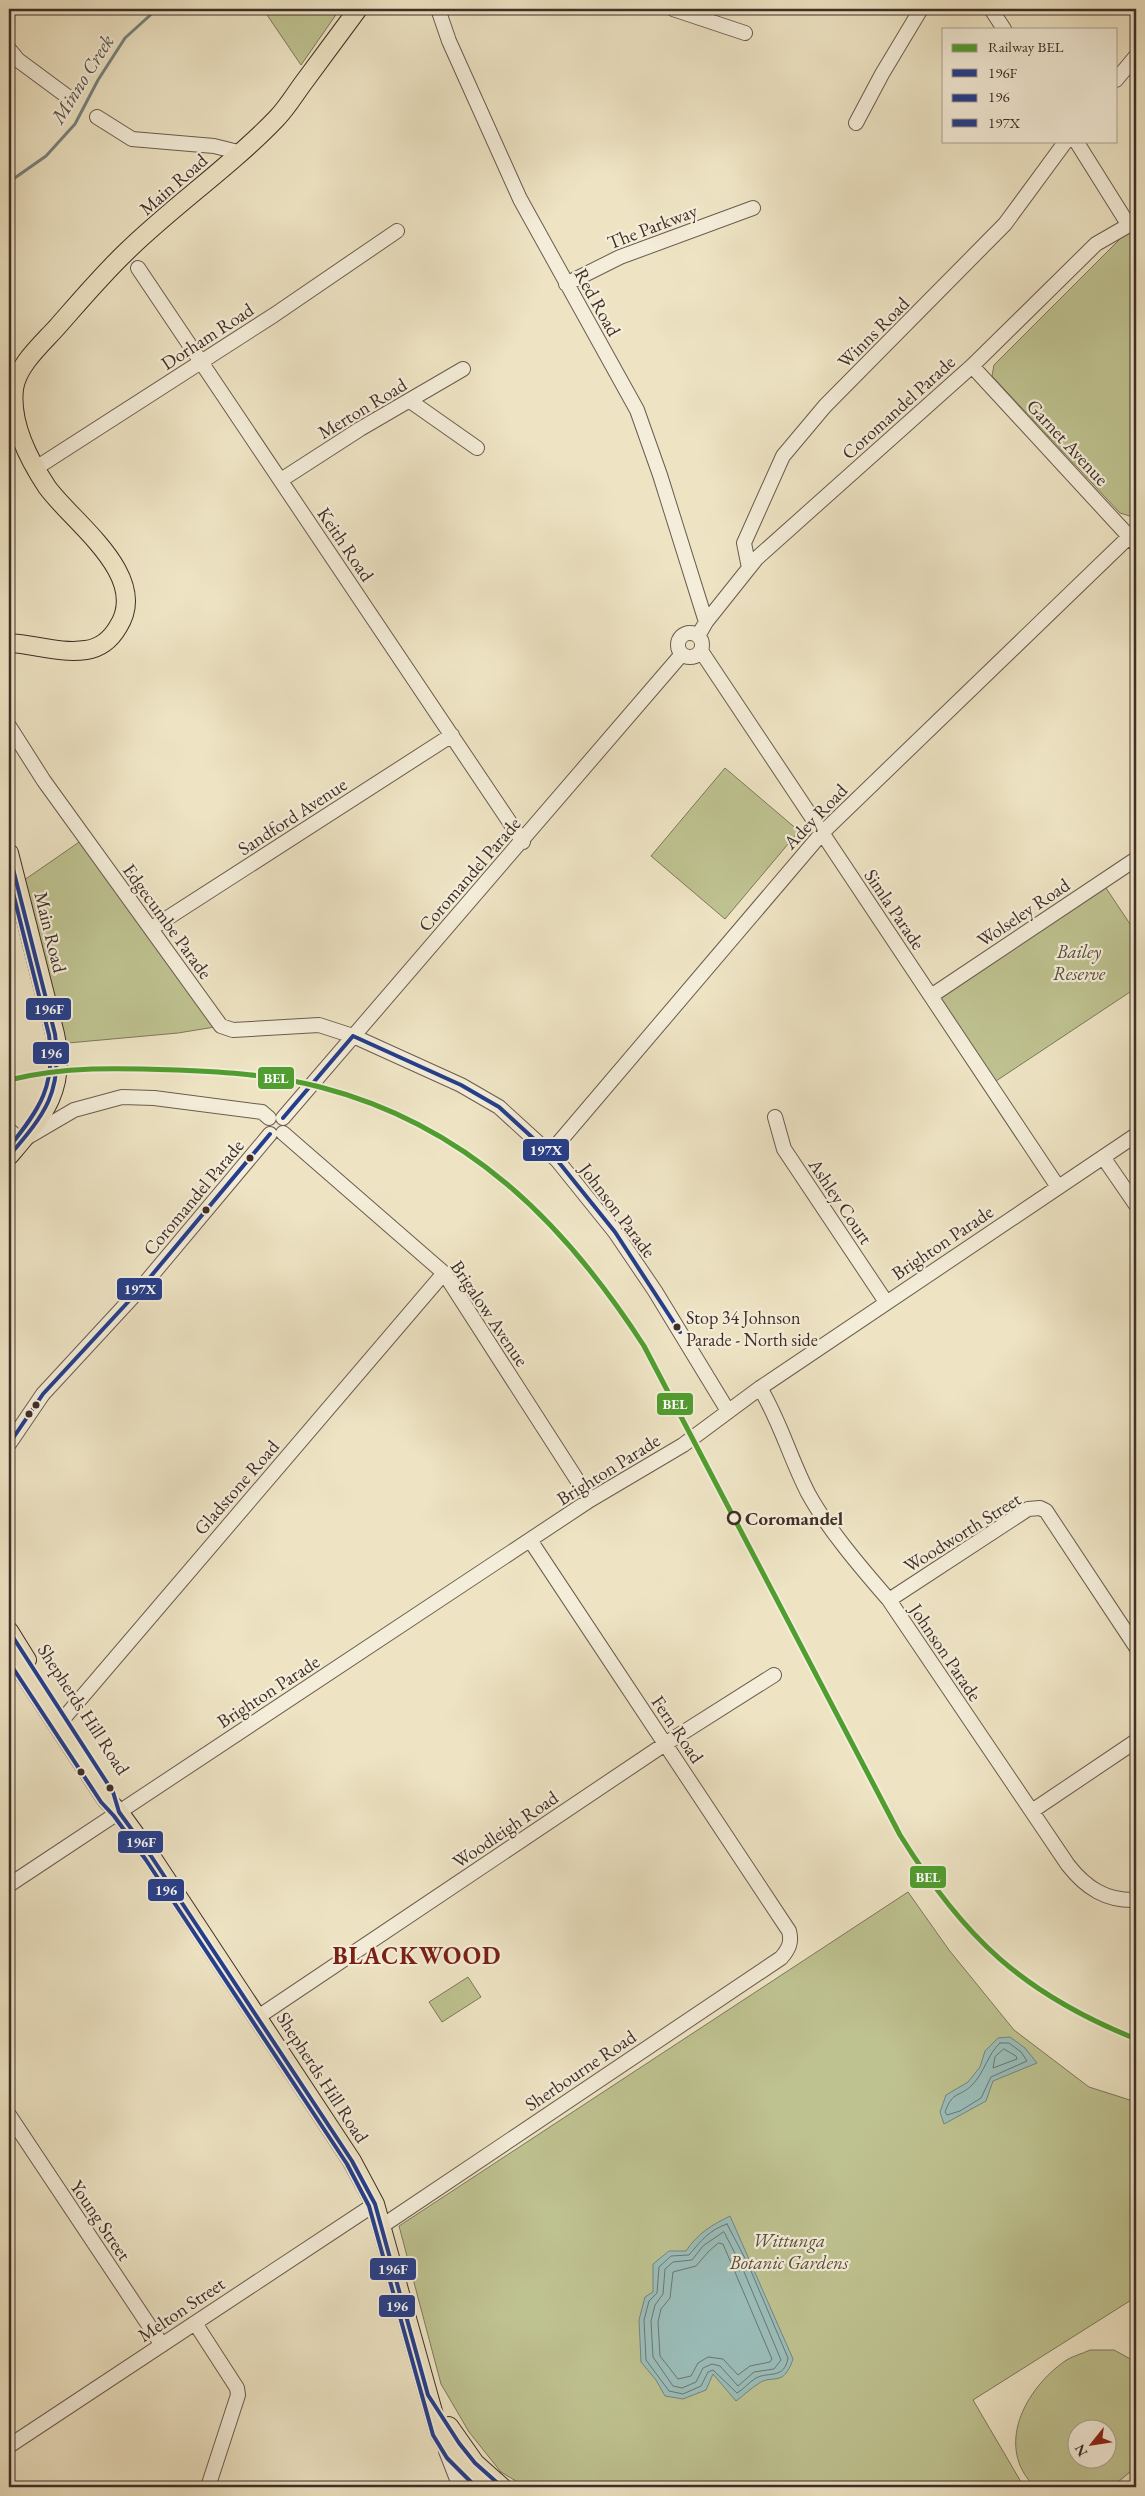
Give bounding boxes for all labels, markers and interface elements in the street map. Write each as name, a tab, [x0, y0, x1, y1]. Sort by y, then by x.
legend	[942, 28, 1118, 142]
water label: Minno Creek	[44, 30, 120, 129]
text: Railway BEL	[988, 37, 1064, 56]
text: 196F	[988, 63, 1018, 82]
text: 196	[988, 87, 1010, 106]
text: 197X	[988, 113, 1021, 132]
street label: Main Road	[134, 148, 213, 221]
street label: The Parkway	[604, 198, 701, 255]
street label: Red Road	[569, 264, 627, 341]
street label: Winns Road	[832, 291, 915, 374]
street label: Dorham Road	[156, 297, 259, 376]
street label: Coromandel Parade	[836, 350, 960, 465]
street label: Merton Road	[313, 372, 412, 445]
street label: Garnet Avenue	[1021, 394, 1114, 491]
street label: Keith Road	[312, 502, 380, 587]
street label: Sandford Avenue	[233, 772, 352, 861]
street label: Adey Road	[777, 778, 853, 855]
street label: Coromandel Parade	[413, 812, 526, 937]
street label: Edgecumbe Parade	[117, 859, 218, 984]
street label: Simla Parade	[858, 864, 931, 955]
street label: Wolseley Road	[972, 872, 1075, 953]
street label: Main Road	[28, 889, 73, 976]
park label: Bailey Reserve	[1053, 939, 1106, 986]
line badge: 196F	[25, 997, 72, 1021]
text: 196F	[34, 1000, 64, 1018]
line badge: 196	[32, 1041, 70, 1065]
text: 196	[40, 1044, 63, 1062]
line badge: BEL	[257, 1066, 295, 1090]
text: BEL	[263, 1069, 289, 1087]
street label: Coromandel Parade	[137, 1134, 249, 1261]
line badge: 197X	[522, 1138, 570, 1162]
text: 197X	[530, 1141, 563, 1159]
unlabelled marker	[245, 1153, 255, 1163]
street label: Ashley Court	[802, 1153, 878, 1249]
street label: Johnson Parade	[572, 1156, 662, 1263]
street label: Brighton Parade	[887, 1199, 998, 1286]
unlabelled marker	[201, 1205, 211, 1215]
street label: Brigalow Avenue	[445, 1255, 534, 1371]
line badge: 197X	[116, 1277, 163, 1301]
text: 197X	[124, 1280, 157, 1298]
place label: Stop 34 Johnson Parade - North side	[686, 1306, 818, 1351]
marker: Stop 34 Johnson Parade - North side	[672, 1322, 682, 1332]
line badge: BEL	[656, 1392, 694, 1416]
text: BEL	[662, 1395, 688, 1413]
unlabelled marker	[31, 1400, 41, 1410]
unlabelled marker	[24, 1409, 34, 1419]
street label: Brighton Parade	[552, 1428, 665, 1511]
street label: Gladstone Road	[188, 1434, 285, 1540]
street label: Woodworth Street	[899, 1486, 1026, 1578]
place label: Coromandel	[745, 1506, 844, 1531]
marker: Coromandel	[727, 1511, 741, 1525]
street label: Johnson Parade	[903, 1597, 987, 1706]
street label: Shepherds Hill Road	[32, 1639, 136, 1780]
street label: Brighton Parade	[212, 1649, 324, 1734]
street label: Fern Road	[646, 1691, 710, 1768]
unlabelled marker	[76, 1767, 86, 1777]
unlabelled marker	[105, 1783, 115, 1793]
street label: Woodleigh Road	[448, 1785, 563, 1874]
line badge: 196F	[117, 1830, 164, 1854]
text: 196F	[126, 1833, 156, 1851]
line badge: BEL	[909, 1865, 947, 1889]
text: BEL	[915, 1868, 941, 1886]
line badge: 196	[147, 1878, 185, 1902]
text: 196	[155, 1881, 178, 1899]
district label: BLACKWOOD	[333, 1940, 501, 1971]
street label: Shepherds Hill Road	[271, 2007, 375, 2148]
street label: Sherbourne Road	[520, 2024, 641, 2117]
street label: Young Street	[64, 2175, 137, 2266]
park label: Wittunga Botanic Gardens	[729, 2228, 849, 2275]
line badge: 196F	[369, 2257, 417, 2281]
text: 196F	[378, 2260, 408, 2278]
street label: Melton Street	[133, 2271, 230, 2348]
line badge: 196	[378, 2294, 416, 2318]
text: 196	[386, 2297, 409, 2315]
north arrow	[1068, 2418, 1118, 2468]
text: N	[1070, 2441, 1091, 2460]

